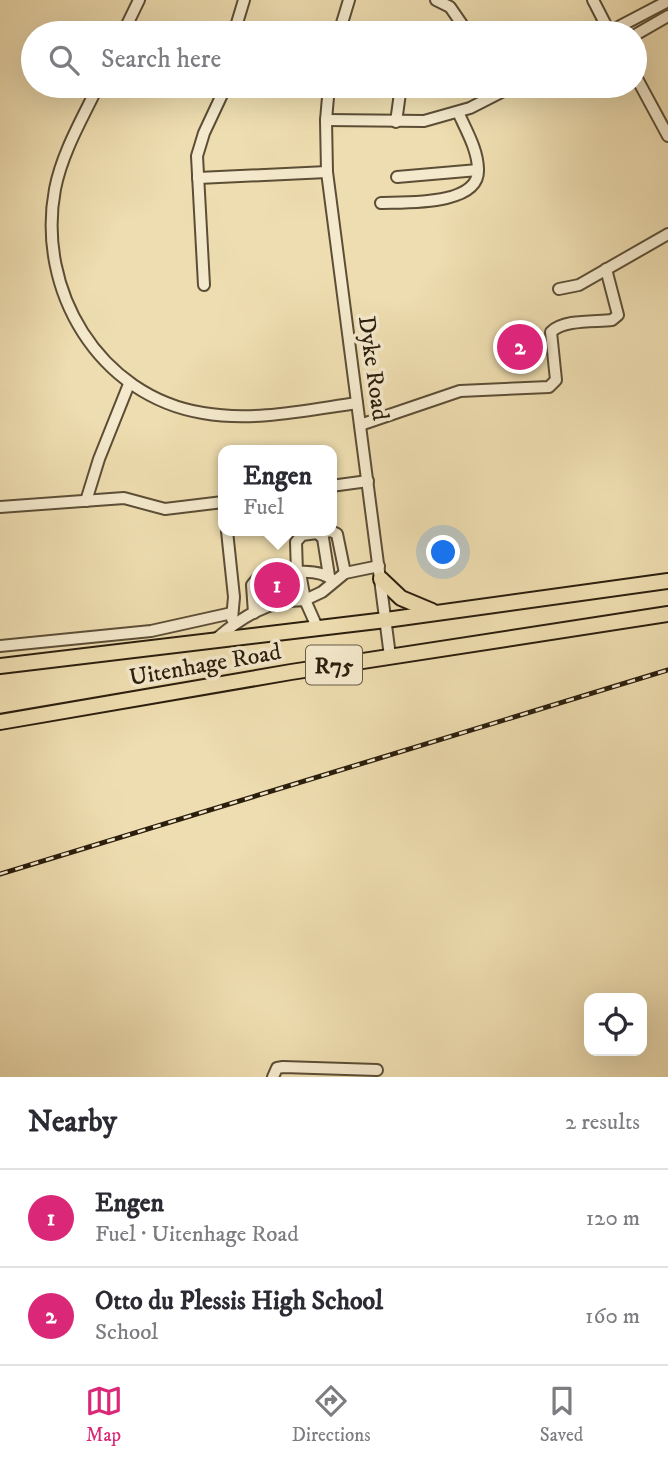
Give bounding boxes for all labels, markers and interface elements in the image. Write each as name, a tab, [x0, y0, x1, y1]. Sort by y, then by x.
search box	[21, 21, 647, 98]
icon: search	[45, 41, 83, 79]
text: Search here	[101, 43, 221, 76]
street label: Dyke Road	[351, 314, 395, 422]
pin: 2	[497, 321, 543, 373]
popup	[218, 445, 337, 536]
text: Engen	[243, 460, 312, 493]
text: Fuel	[243, 493, 284, 522]
your location	[426, 535, 460, 569]
pin: 1	[254, 559, 300, 611]
street label: Uitenhage Road	[127, 637, 284, 693]
road number: R75	[306, 646, 362, 684]
map controls	[584, 993, 647, 1056]
button: locate	[584, 993, 647, 1056]
text: Nearby	[28, 1104, 117, 1141]
text: 2 results	[565, 1108, 640, 1137]
text: Engen	[95, 1187, 164, 1220]
text: 1	[47, 1204, 55, 1233]
text: 120 m	[586, 1204, 640, 1233]
text: Fuel · Uitenhage Road	[95, 1220, 299, 1249]
text: Otto du Plessis High School	[95, 1285, 383, 1318]
text: 2	[45, 1302, 57, 1331]
text: 160 m	[585, 1302, 640, 1331]
text: School	[95, 1318, 158, 1347]
tab: Map	[85, 1382, 123, 1447]
tab: Directions	[292, 1382, 371, 1447]
tab: Saved	[540, 1382, 583, 1447]

